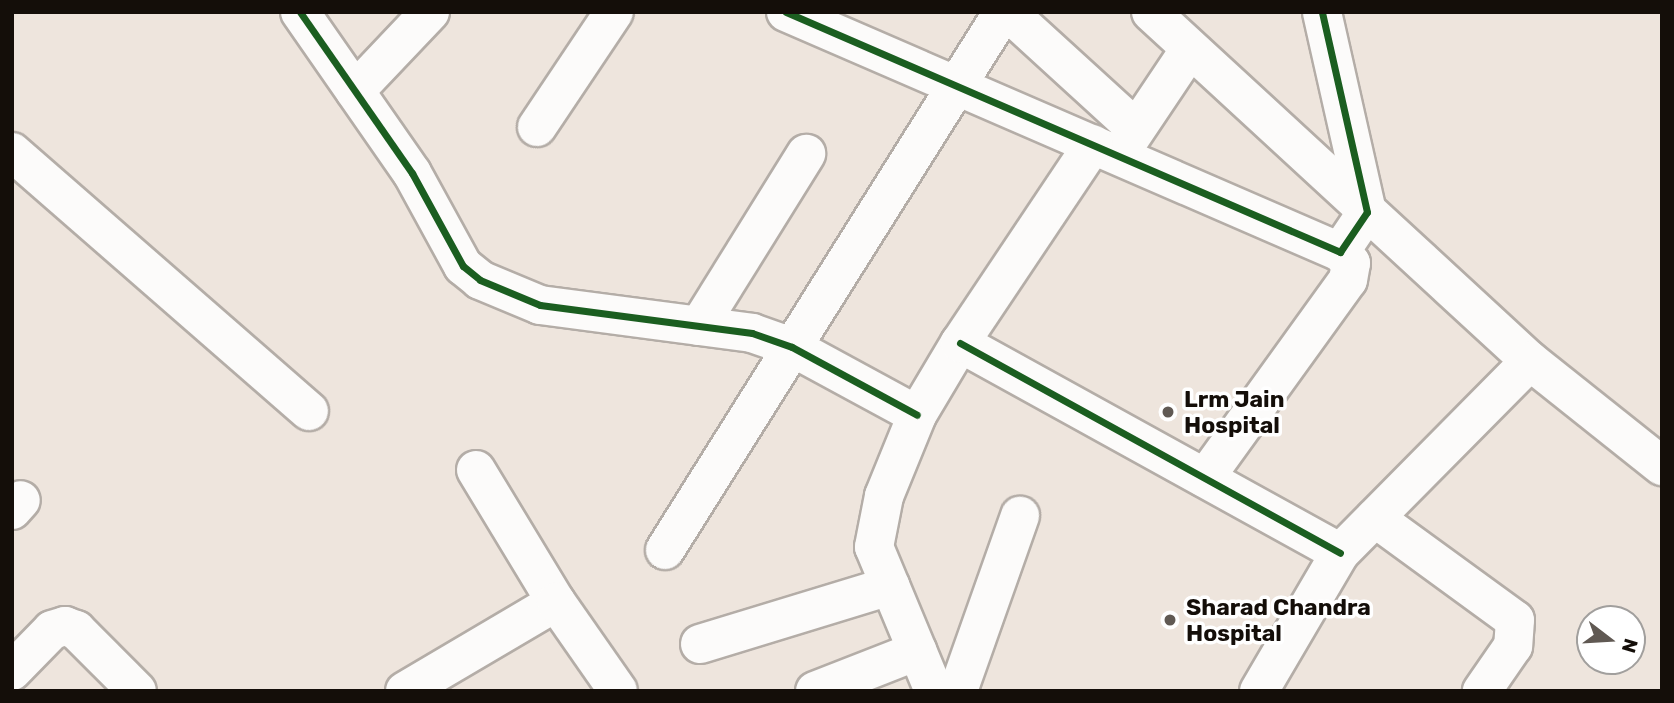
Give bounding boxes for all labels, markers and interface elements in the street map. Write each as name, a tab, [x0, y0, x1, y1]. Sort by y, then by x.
place label: Lrm Jain Hospital	[1184, 385, 1284, 439]
marker: Lrm Jain Hospital	[1158, 402, 1178, 422]
place label: Sharad Chandra Hospital	[1186, 593, 1371, 647]
north arrow	[1576, 605, 1646, 675]
marker: Sharad Chandra Hospital	[1160, 610, 1180, 630]
text: N	[1617, 636, 1643, 656]

